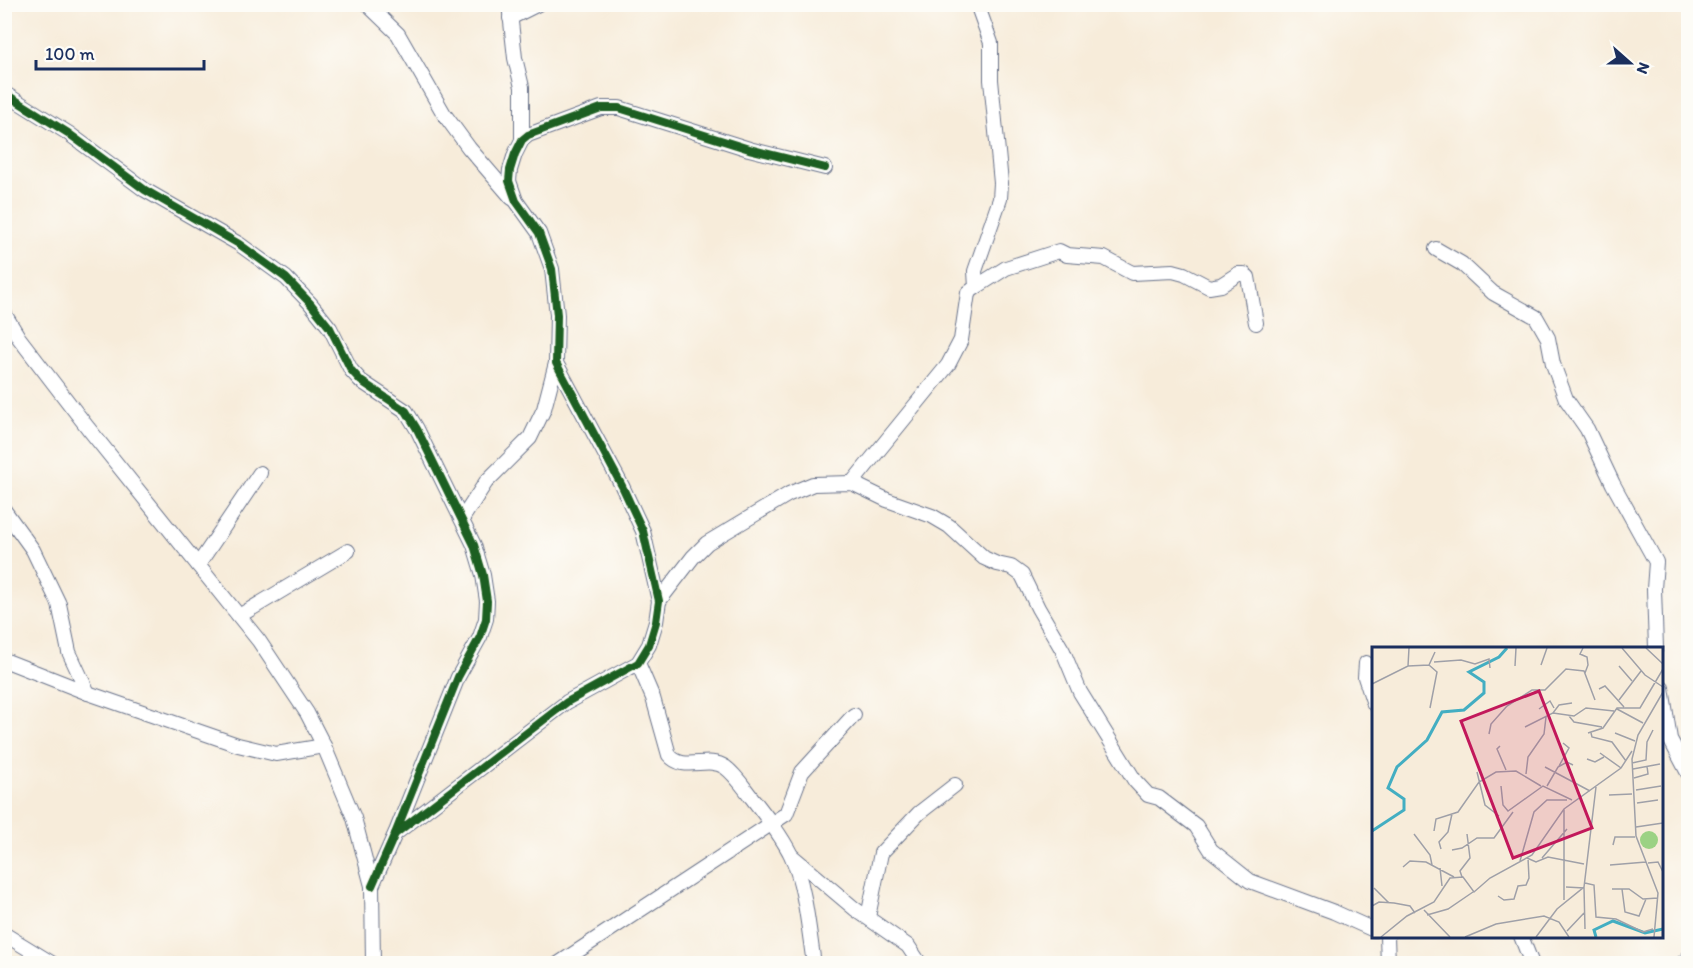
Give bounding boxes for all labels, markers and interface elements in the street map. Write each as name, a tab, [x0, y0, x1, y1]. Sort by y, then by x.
scale bar	[36, 33, 204, 71]
north arrow	[1600, 33, 1660, 93]
text: 100 m	[45, 43, 95, 65]
text: N	[1633, 60, 1654, 77]
inset map	[1372, 647, 1663, 938]

